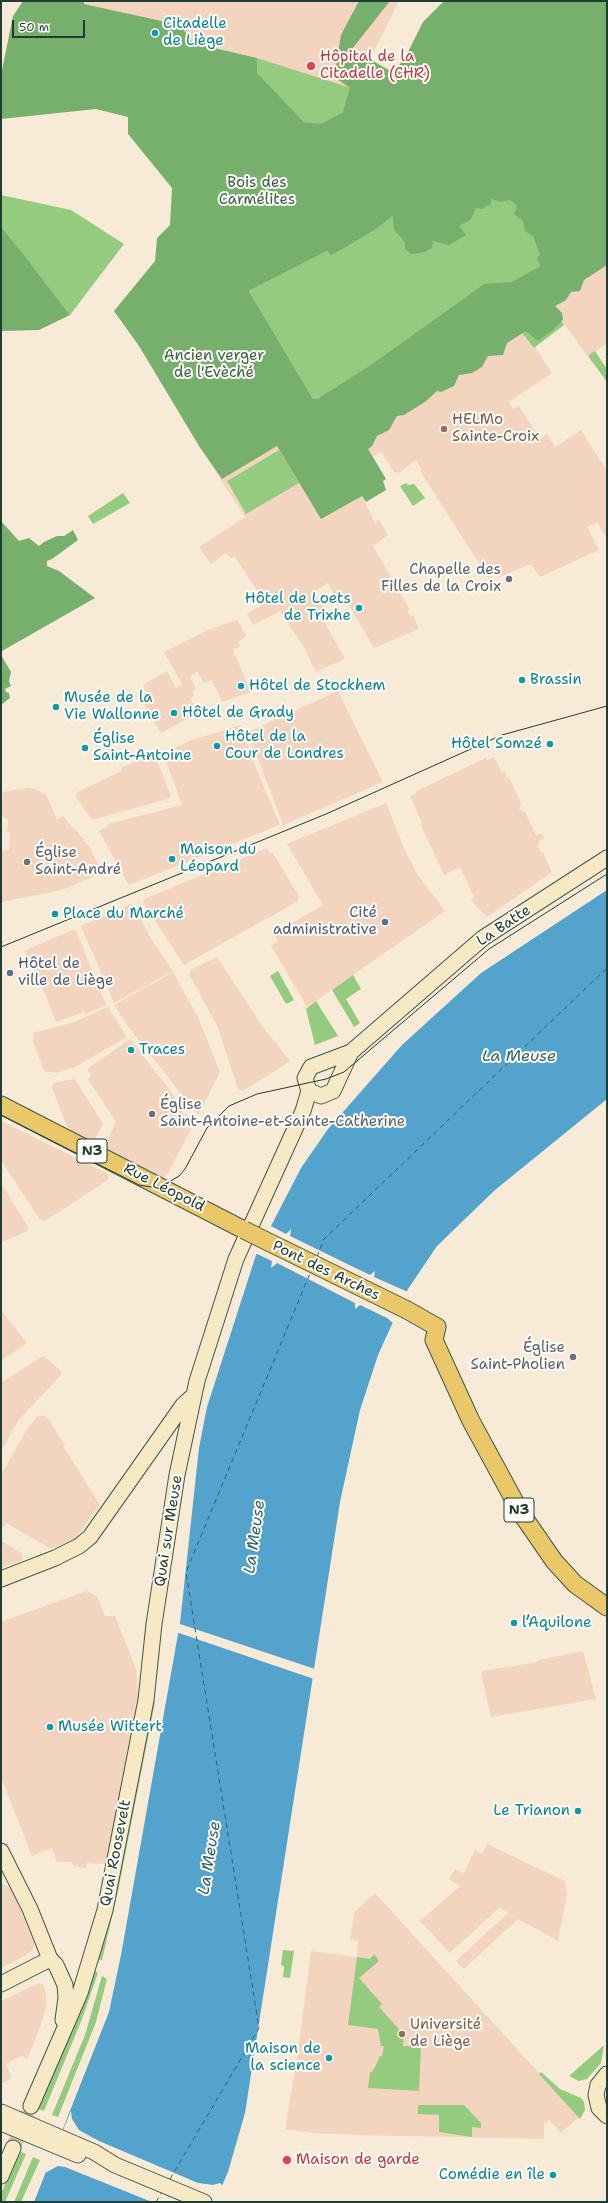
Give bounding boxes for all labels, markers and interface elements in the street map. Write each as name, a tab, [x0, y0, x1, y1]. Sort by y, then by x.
scale bar	[14, 12, 87, 38]
place label: Citadelle de Liège	[163, 15, 227, 50]
text: 50 m	[19, 19, 49, 35]
marker: Citadelle de Liège	[150, 28, 160, 38]
place label: Hôpital de la Citadelle (CHR)	[320, 48, 430, 83]
marker: Hôpital de la Citadelle (CHR)	[305, 60, 317, 72]
park label: Bois des Carmélites	[219, 174, 295, 209]
park label: Ancien verger de l'Evèché	[164, 347, 264, 382]
place label: HELMo Sainte-Croix	[452, 411, 539, 446]
marker: HELMo Sainte-Croix	[439, 424, 449, 434]
place label: Chapelle des Filles de la Croix	[381, 561, 501, 596]
marker: Chapelle des Filles de la Croix	[504, 574, 514, 584]
place label: Hôtel de Loets de Trixhe	[245, 590, 351, 625]
marker: Hôtel de Loets de Trixhe	[354, 603, 364, 613]
place label: Brassin	[530, 671, 582, 689]
marker: Brassin	[517, 675, 527, 685]
place label: Hôtel de Stockhem	[249, 677, 385, 695]
marker: Hôtel de Stockhem	[236, 681, 246, 691]
place label: Musée de la Vie Wallonne	[64, 689, 159, 724]
marker: Musée de la Vie Wallonne	[51, 702, 61, 712]
place label: Hôtel de Grady	[182, 704, 294, 722]
marker: Hôtel de Grady	[169, 708, 179, 718]
place label: Hôtel de la Cour de Londres	[225, 728, 344, 763]
place label: Église Saint-Antoine	[93, 730, 192, 765]
place label: Hôtel Somzé	[451, 735, 542, 753]
marker: Hôtel Somzé	[545, 739, 555, 749]
marker: Hôtel de la Cour de Londres	[212, 741, 222, 751]
marker: Église Saint-Antoine	[80, 743, 90, 753]
place label: Maison du Léopard	[180, 841, 256, 876]
place label: Église Saint-André	[35, 844, 121, 879]
marker: Maison du Léopard	[167, 854, 177, 864]
marker: Église Saint-André	[22, 857, 32, 867]
street label: La Batte	[474, 901, 534, 951]
place label: Cité administrative	[273, 904, 377, 939]
place label: Place du Marché	[63, 905, 184, 923]
marker: Place du Marché	[50, 909, 60, 919]
marker: Cité administrative	[380, 917, 390, 927]
place label: Hôtel de ville de Liège	[18, 955, 113, 990]
marker: Hôtel de ville de Liège	[5, 968, 15, 978]
place label: Traces	[139, 1041, 185, 1059]
marker: Traces	[126, 1045, 136, 1055]
water label: La Meuse	[482, 1047, 556, 1067]
place label: Église Saint-Antoine-et-Sainte-Catherine	[160, 1096, 405, 1131]
marker: Église Saint-Antoine-et-Sainte-Catherine	[147, 1109, 157, 1119]
road number: N3	[77, 1139, 107, 1163]
street label: Rue Léopold	[120, 1160, 208, 1216]
street label: Pont des Arches	[269, 1237, 383, 1305]
place label: Église Saint-Pholien	[471, 1339, 565, 1374]
marker: Église Saint-Pholien	[568, 1352, 578, 1362]
street label: Quai sur Meuse	[151, 1474, 187, 1588]
road number: N3	[504, 1498, 534, 1522]
water label: La Meuse	[240, 1499, 270, 1575]
place label: l’Aquilone	[522, 1614, 592, 1632]
marker: l’Aquilone	[509, 1618, 519, 1628]
place label: Musée Wittert	[58, 1718, 162, 1736]
marker: Musée Wittert	[45, 1722, 55, 1732]
street label: Quai Roosevelt	[97, 1798, 135, 1908]
place label: Le Trianon	[493, 1802, 570, 1820]
marker: Le Trianon	[573, 1806, 583, 1816]
water label: La Meuse	[195, 1820, 225, 1896]
place label: Université de Liège	[410, 2016, 481, 2051]
marker: Université de Liège	[397, 2029, 407, 2039]
place label: Maison de la science	[245, 2040, 321, 2075]
marker: Maison de la science	[324, 2053, 334, 2063]
place label: Maison de garde	[296, 2151, 420, 2169]
marker: Maison de garde	[281, 2154, 293, 2166]
place label: Comédie en île	[439, 2166, 545, 2184]
marker: Comédie en île	[548, 2170, 558, 2180]

